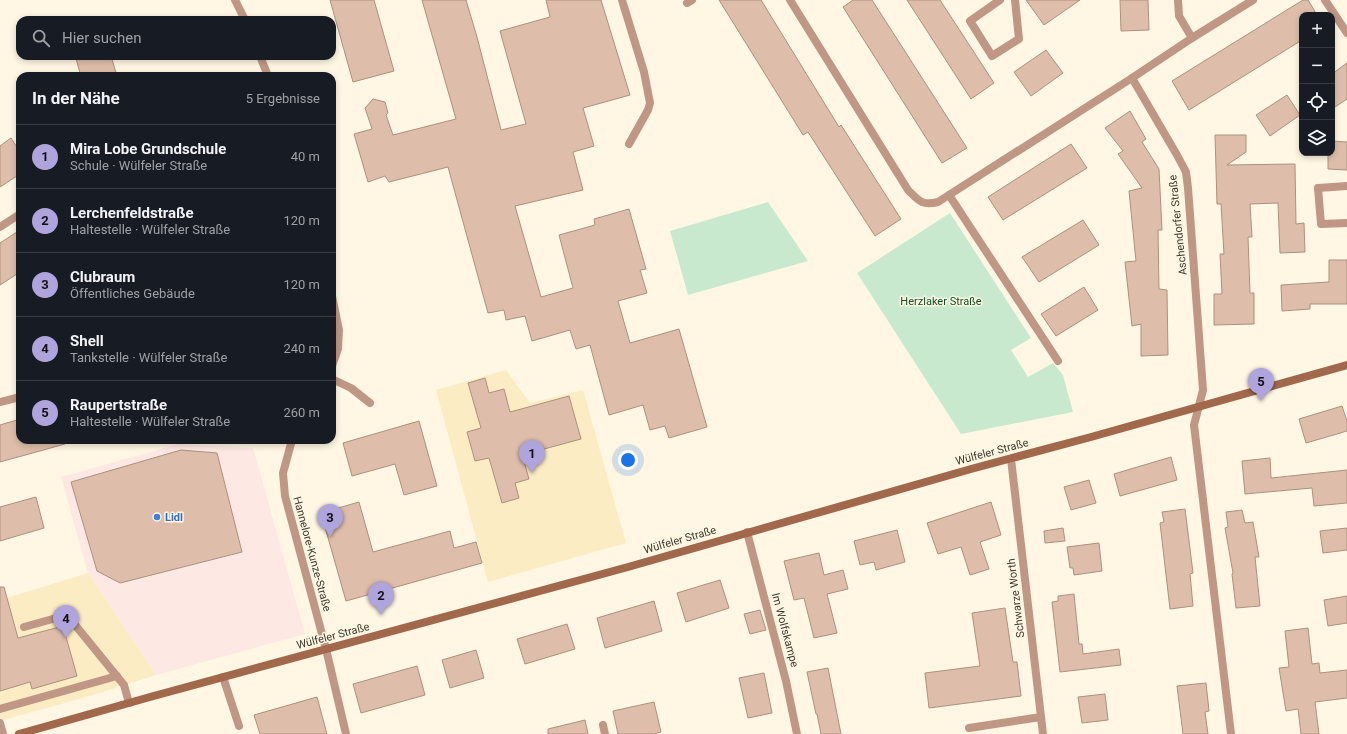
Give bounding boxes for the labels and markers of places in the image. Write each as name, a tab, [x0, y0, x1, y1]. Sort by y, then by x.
pin: 5	[1248, 368, 1274, 401]
pin: 1	[519, 440, 545, 473]
pin: 3	[317, 504, 343, 537]
place label: Lidl	[165, 511, 183, 524]
marker: Lidl	[152, 512, 162, 522]
pin: 2	[368, 582, 394, 615]
pin: 4	[53, 605, 79, 638]

